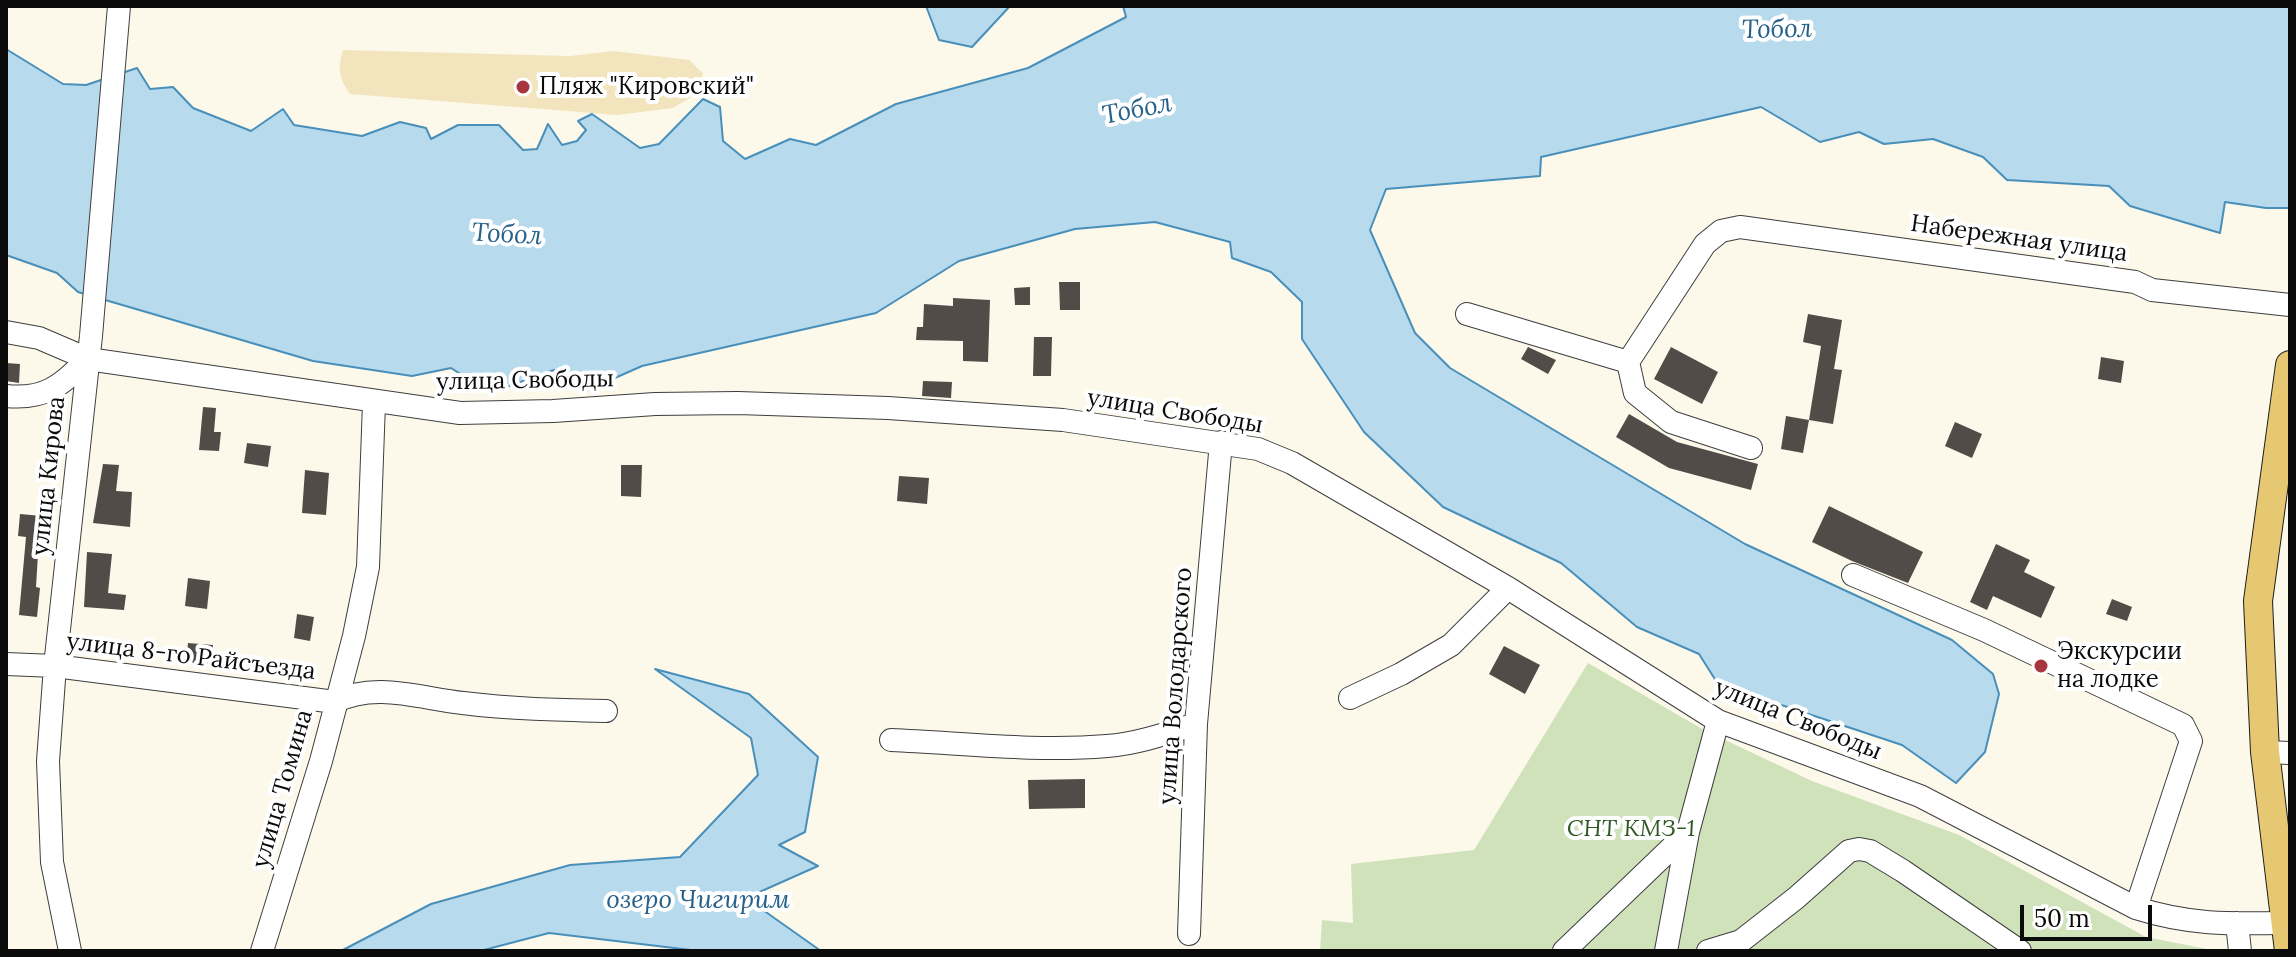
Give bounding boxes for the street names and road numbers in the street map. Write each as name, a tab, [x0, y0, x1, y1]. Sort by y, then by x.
street label: Набережная улица	[1909, 210, 2129, 268]
street label: улица Свободы	[436, 365, 614, 397]
street label: улица Свободы	[1085, 384, 1265, 440]
street label: улица Кирова	[26, 395, 72, 557]
street label: улица Володарского	[1153, 567, 1199, 805]
street label: улица 8-го Райсъезда	[65, 627, 317, 687]
street label: улица Свободы	[1710, 673, 1886, 767]
street label: улица Томина	[247, 706, 319, 872]

